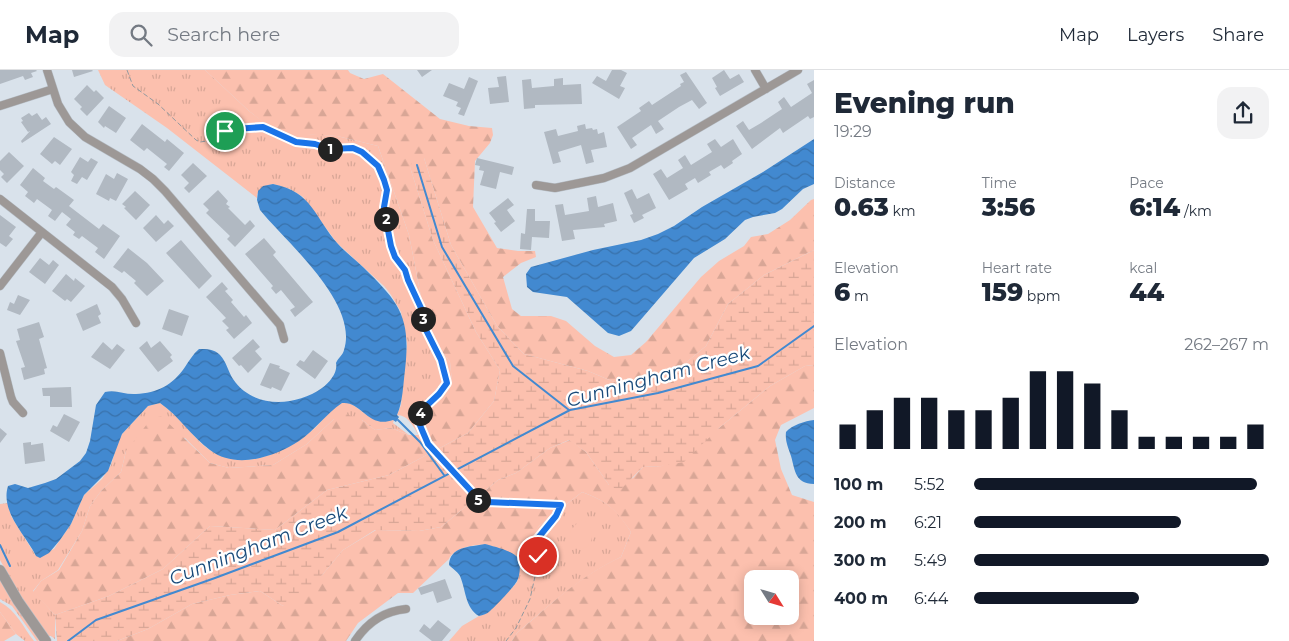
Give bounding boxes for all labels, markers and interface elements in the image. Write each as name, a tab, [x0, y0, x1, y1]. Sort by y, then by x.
search box	[109, 12, 459, 57]
text: Map	[25, 20, 79, 49]
icon: search	[127, 21, 155, 49]
text: Search here	[167, 23, 280, 46]
text: Map	[1059, 24, 1099, 46]
text: Layers	[1127, 24, 1184, 46]
text: Share	[1212, 24, 1264, 46]
text: Evening run	[834, 86, 1015, 120]
button: share	[1217, 87, 1269, 139]
pin	[204, 110, 246, 152]
icon: arrive	[211, 117, 239, 145]
text: 19:29	[834, 122, 872, 141]
pin: 1	[318, 136, 342, 162]
text: 1	[328, 140, 333, 158]
text: Distance	[834, 174, 896, 192]
text: Time	[982, 174, 1017, 192]
text: Pace	[1129, 174, 1164, 192]
text: 0.63	[834, 192, 889, 222]
text: 3:56	[982, 192, 1035, 222]
text: 6:14	[1129, 192, 1180, 222]
text: km	[889, 202, 916, 220]
text: /km	[1180, 202, 1212, 220]
pin: 2	[374, 206, 398, 232]
text: 2	[382, 210, 391, 228]
text: Elevation	[834, 259, 899, 277]
text: Heart rate	[982, 259, 1052, 277]
text: kcal	[1129, 259, 1157, 277]
text: 6	[834, 277, 850, 307]
text: 159	[982, 277, 1023, 307]
text: 44	[1129, 277, 1164, 307]
text: m	[850, 287, 869, 305]
text: bpm	[1023, 287, 1061, 305]
pin: 3	[410, 306, 436, 332]
text: 3	[419, 310, 428, 328]
text: Elevation	[834, 335, 908, 354]
text: 262–267 m	[1184, 335, 1269, 354]
water label: Cunningham Creek	[564, 341, 753, 412]
pin: 4	[408, 400, 432, 426]
text: 4	[416, 404, 425, 422]
text: 100 m	[834, 475, 883, 494]
text: 5:52	[914, 475, 945, 494]
pin: 5	[466, 488, 490, 512]
text: 5	[474, 491, 483, 509]
water label: Cunningham Creek	[166, 501, 351, 590]
text: 200 m	[834, 513, 886, 532]
text: 6:21	[914, 513, 942, 532]
pin	[517, 535, 559, 577]
icon: check	[524, 542, 552, 570]
text: 300 m	[834, 551, 887, 570]
text: 5:49	[914, 551, 947, 570]
north arrow	[744, 570, 799, 625]
map controls	[744, 570, 799, 625]
text: 400 m	[834, 589, 888, 608]
text: 6:44	[914, 589, 948, 608]

